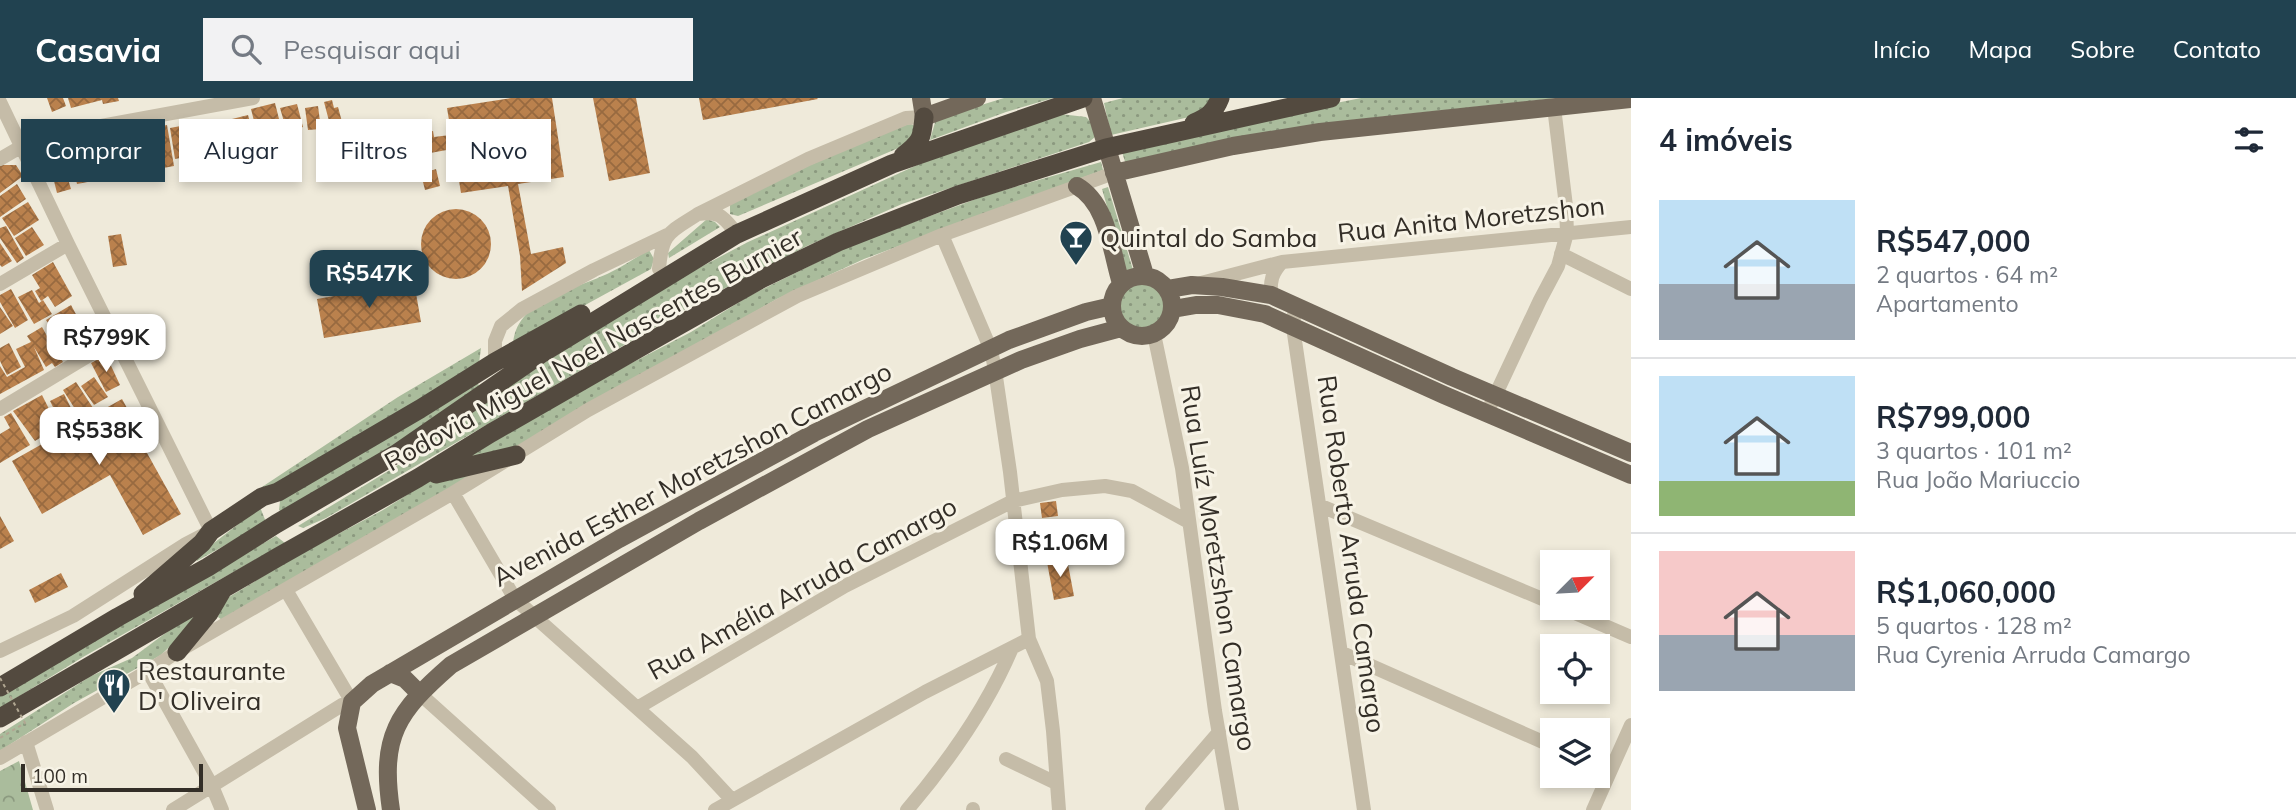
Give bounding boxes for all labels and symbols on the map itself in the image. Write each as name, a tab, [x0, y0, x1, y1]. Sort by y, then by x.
street label: Rua Anita Moretzshon	[1336, 189, 1606, 249]
bar icon: Quintal do Samba	[1057, 218, 1095, 267]
street label: Rodovia Miguel Noel Nascentes Burnier	[378, 220, 808, 478]
place label: Quintal do Samba	[1100, 221, 1317, 254]
pin: R$547K	[312, 250, 426, 310]
pin: R$799K	[49, 314, 163, 374]
street label: Avenida Esther Moretzshon Camargo	[487, 354, 897, 594]
street label: Rua Roberto Arruda Camargo	[1311, 373, 1393, 735]
street label: Rua Luíz Moretzshon Camargo	[1174, 383, 1264, 753]
pin: R$538K	[42, 408, 156, 467]
street label: Rua Amélia Arruda Camargo	[642, 489, 962, 687]
pin: R$1.06M	[995, 519, 1125, 579]
north arrow	[1540, 550, 1610, 620]
place label: Restaurante D' Oliveira	[138, 654, 286, 717]
restaurant icon: Restaurante D' Oliveira	[95, 666, 133, 715]
scale bar	[21, 761, 203, 793]

